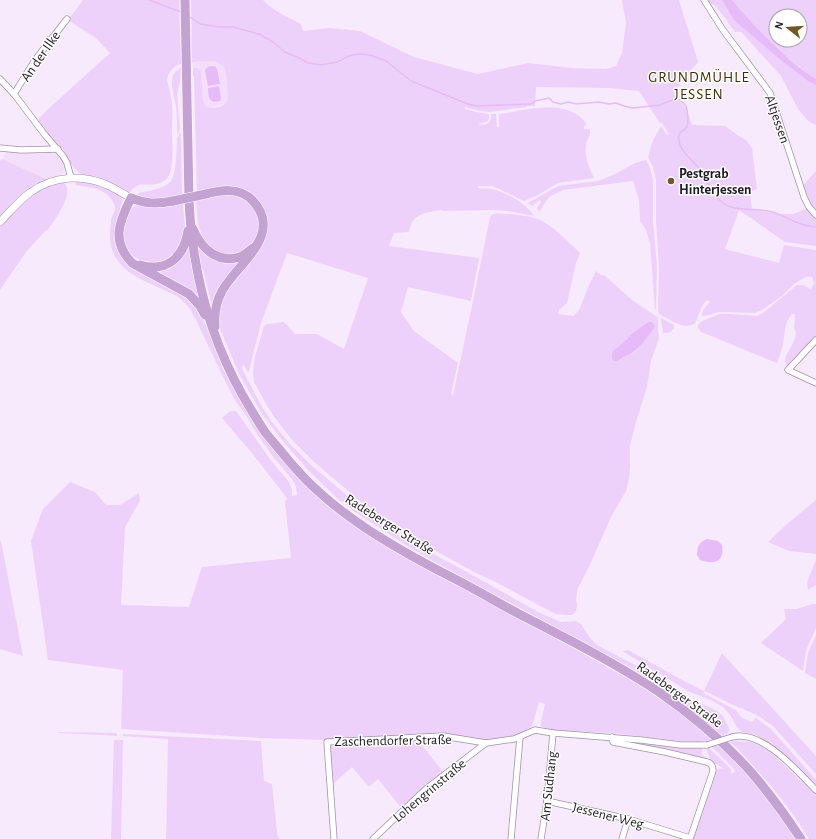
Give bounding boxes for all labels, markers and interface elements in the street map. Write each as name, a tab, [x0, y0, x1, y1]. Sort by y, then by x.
north arrow	[768, 8, 808, 48]
text: N	[773, 20, 785, 30]
street label: An der Ilke	[19, 29, 63, 84]
district label: GRUNDMÜHLE JESSEN	[648, 68, 750, 102]
street label: Altjessen	[762, 93, 792, 145]
place label: Pestgrab Hinterjessen	[679, 167, 751, 197]
marker: Pestgrab Hinterjessen	[666, 176, 676, 186]
street label: Radeberger Straße	[342, 492, 436, 558]
street label: Radeberger Straße	[634, 659, 725, 730]
street label: Zaschendorfer Straße	[334, 733, 452, 749]
street label: Am Südhang	[538, 750, 560, 822]
street label: Lohengrinstraße	[391, 756, 469, 825]
street label: Jessener Weg	[571, 800, 645, 832]

